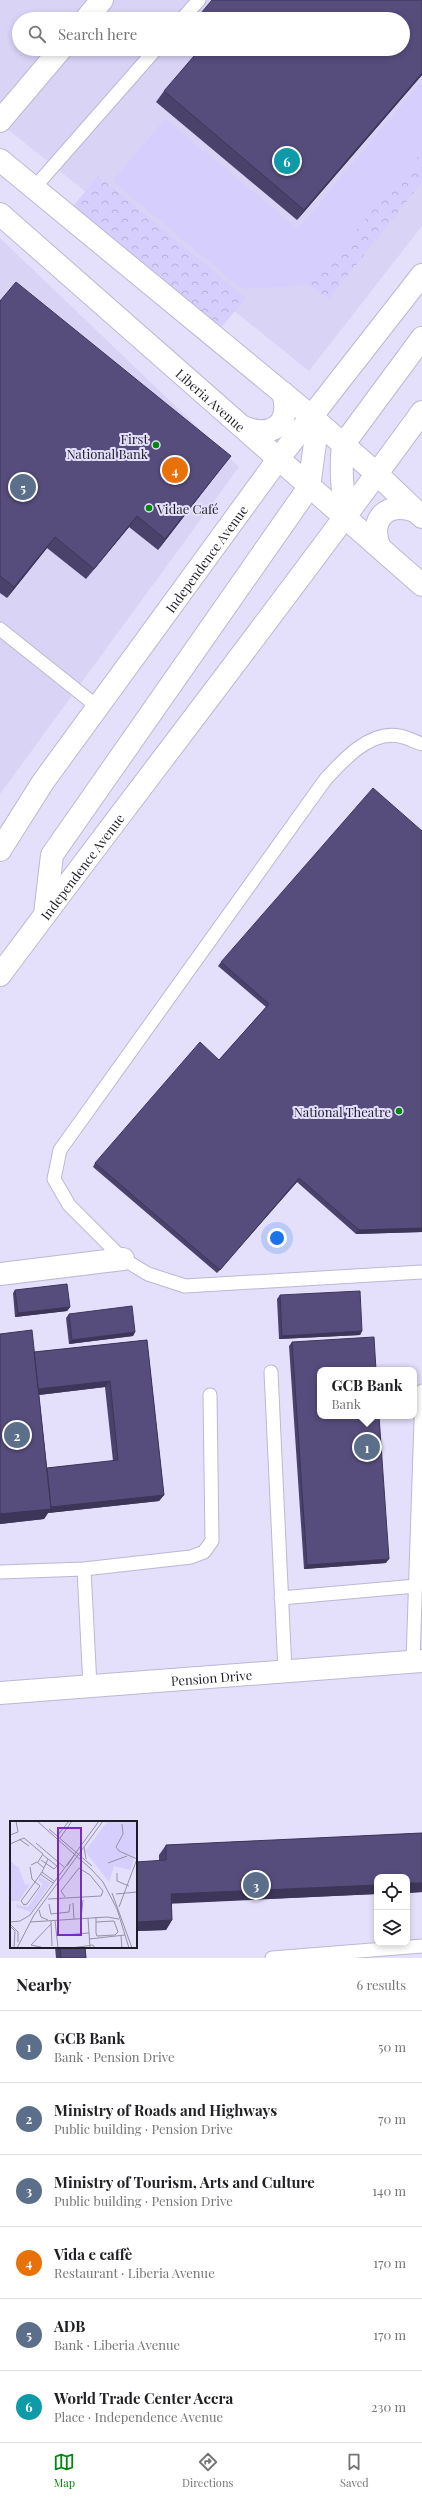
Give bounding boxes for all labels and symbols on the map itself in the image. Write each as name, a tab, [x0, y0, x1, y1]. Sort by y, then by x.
pin: 6	[274, 146, 300, 176]
street label: Liberia Avenue	[173, 364, 250, 435]
place label: First National Bank	[66, 430, 149, 462]
marker: First National Bank	[151, 440, 161, 450]
pin: 4	[162, 455, 188, 485]
pin: 5	[10, 472, 36, 502]
place label: Vidae Café	[156, 500, 219, 517]
street label: Independence Avenue	[161, 501, 251, 616]
marker: Vidae Café	[144, 503, 154, 513]
street label: Independence Avenue	[36, 809, 127, 923]
place label: National Theatre	[294, 1103, 391, 1120]
marker: National Theatre	[394, 1106, 404, 1116]
your location	[267, 1228, 287, 1248]
pin: 2	[4, 1420, 30, 1450]
pin: 1	[354, 1432, 380, 1462]
street label: Pension Drive	[170, 1665, 253, 1689]
inset map	[10, 1821, 137, 1948]
pin: 3	[243, 1870, 269, 1900]

